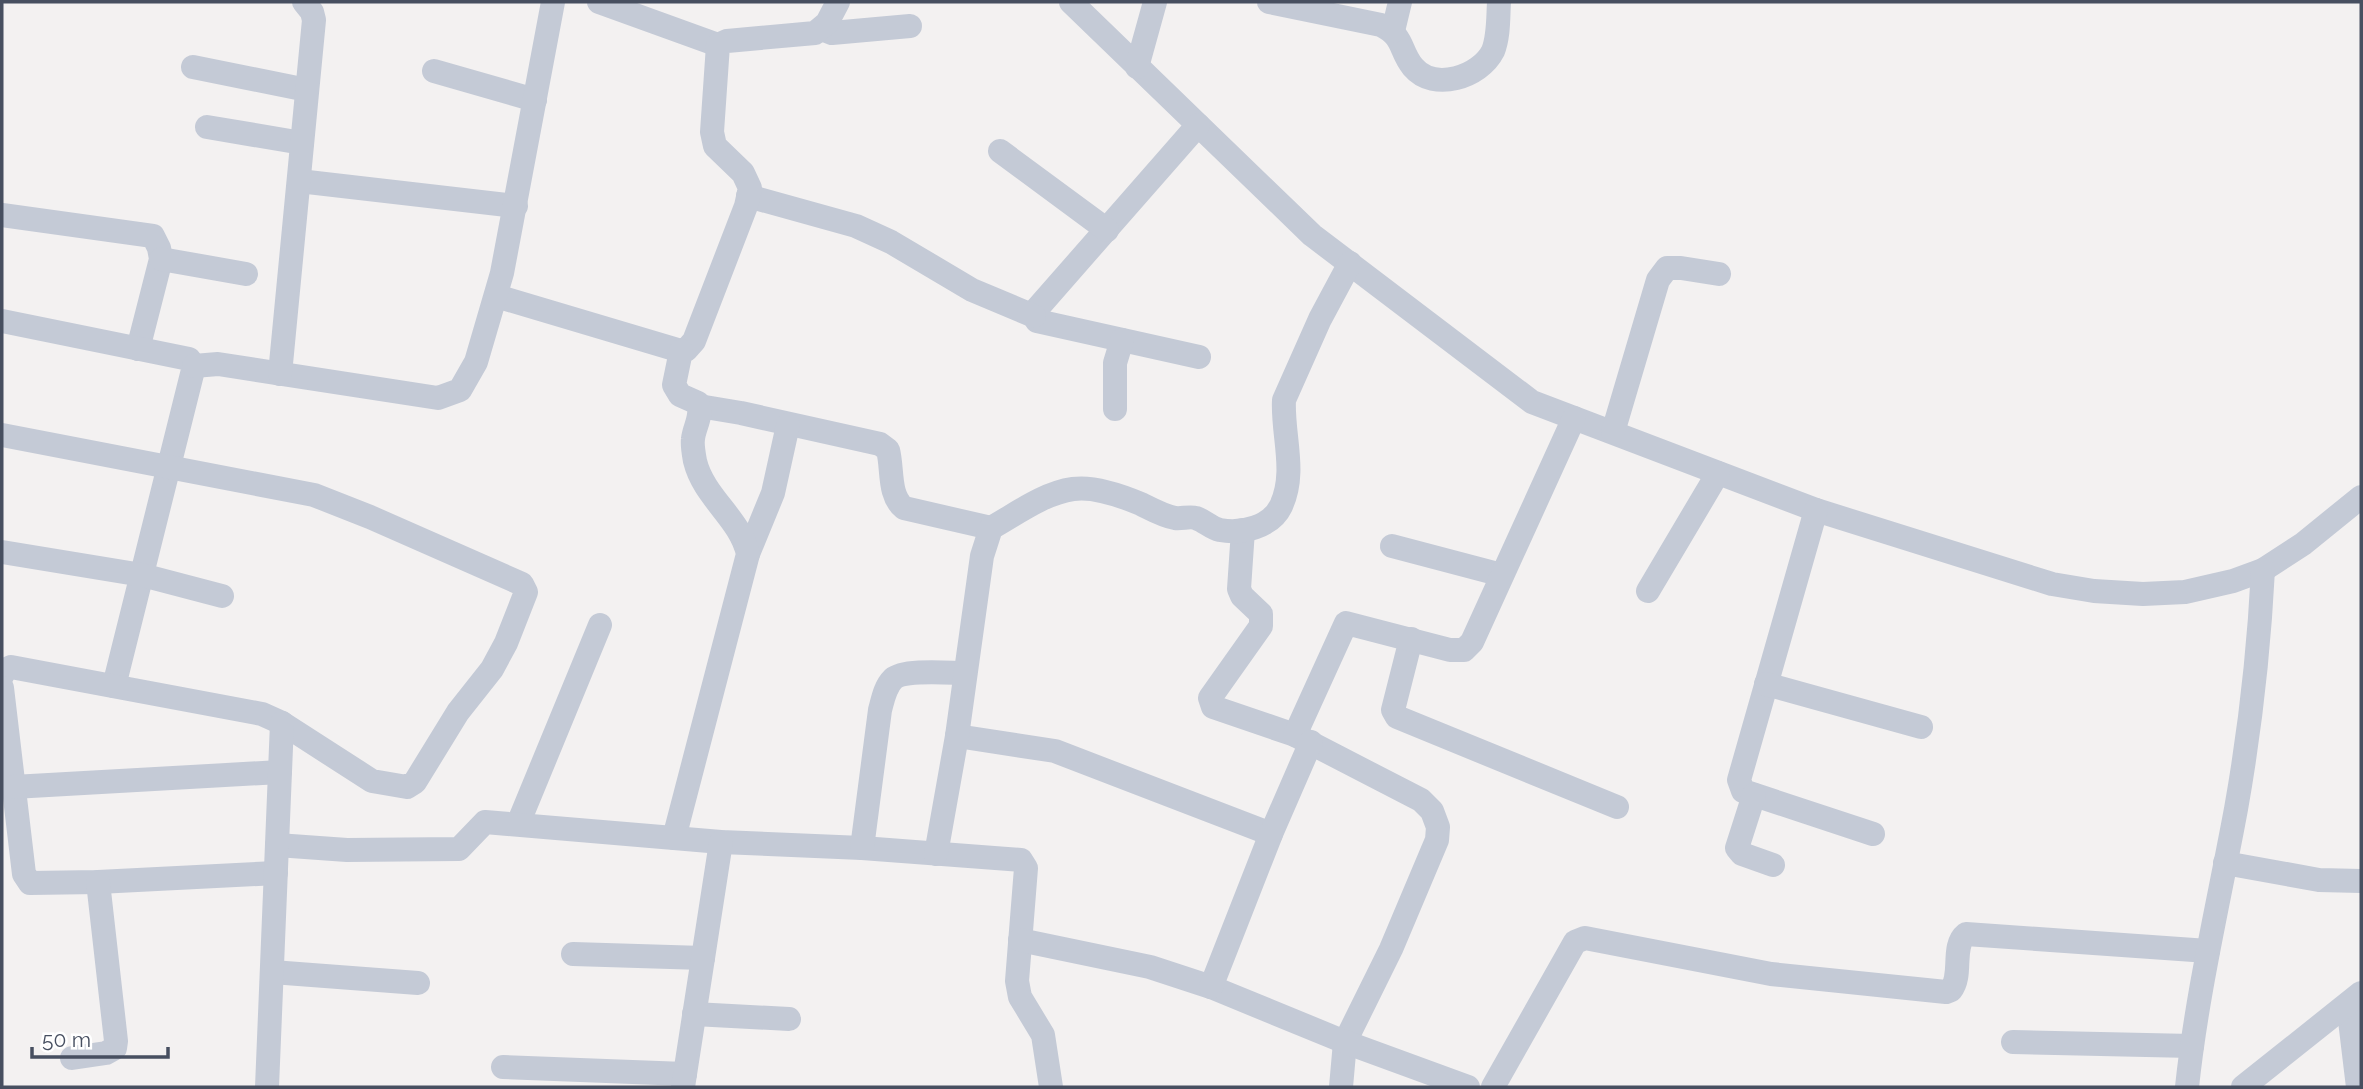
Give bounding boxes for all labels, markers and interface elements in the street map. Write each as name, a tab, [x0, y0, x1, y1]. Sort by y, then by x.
scale bar	[32, 1016, 168, 1060]
text: 50 m	[42, 1027, 91, 1052]

